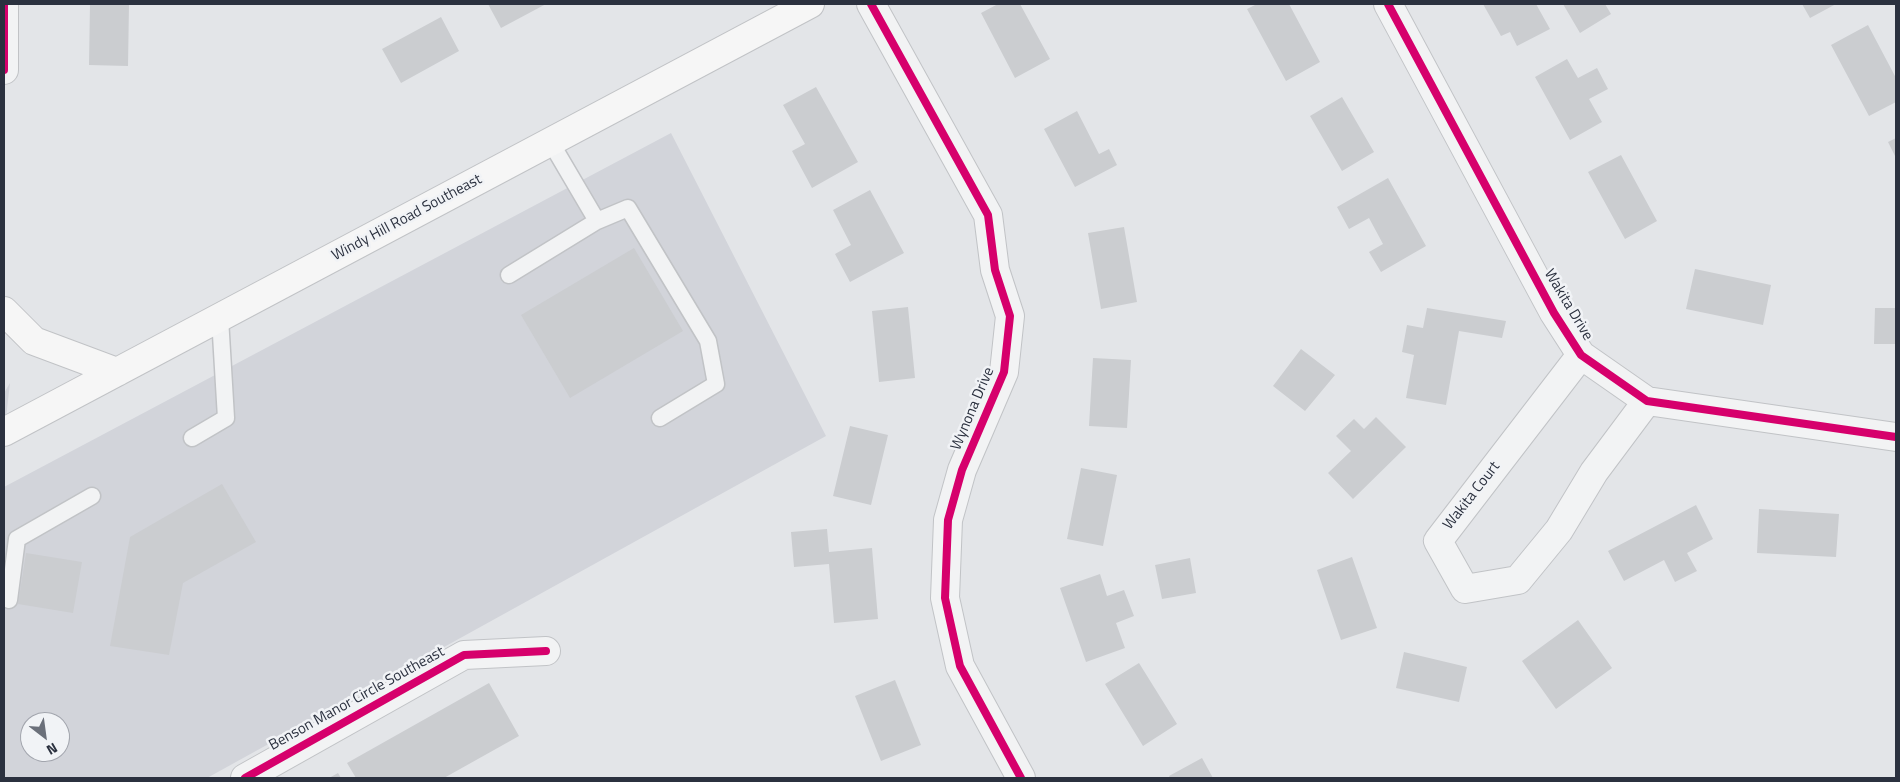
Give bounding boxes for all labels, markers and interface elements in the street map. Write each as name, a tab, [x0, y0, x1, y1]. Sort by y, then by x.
street label: Windy Hill Road Southeast	[329, 171, 485, 265]
street label: Wakita Drive	[1540, 266, 1596, 344]
street label: Wynona Drive	[947, 365, 999, 453]
street label: Wakita Court	[1440, 458, 1504, 534]
street label: Benson Manor Circle Southeast	[266, 643, 448, 755]
north arrow	[20, 712, 70, 762]
text: N	[43, 738, 62, 761]

